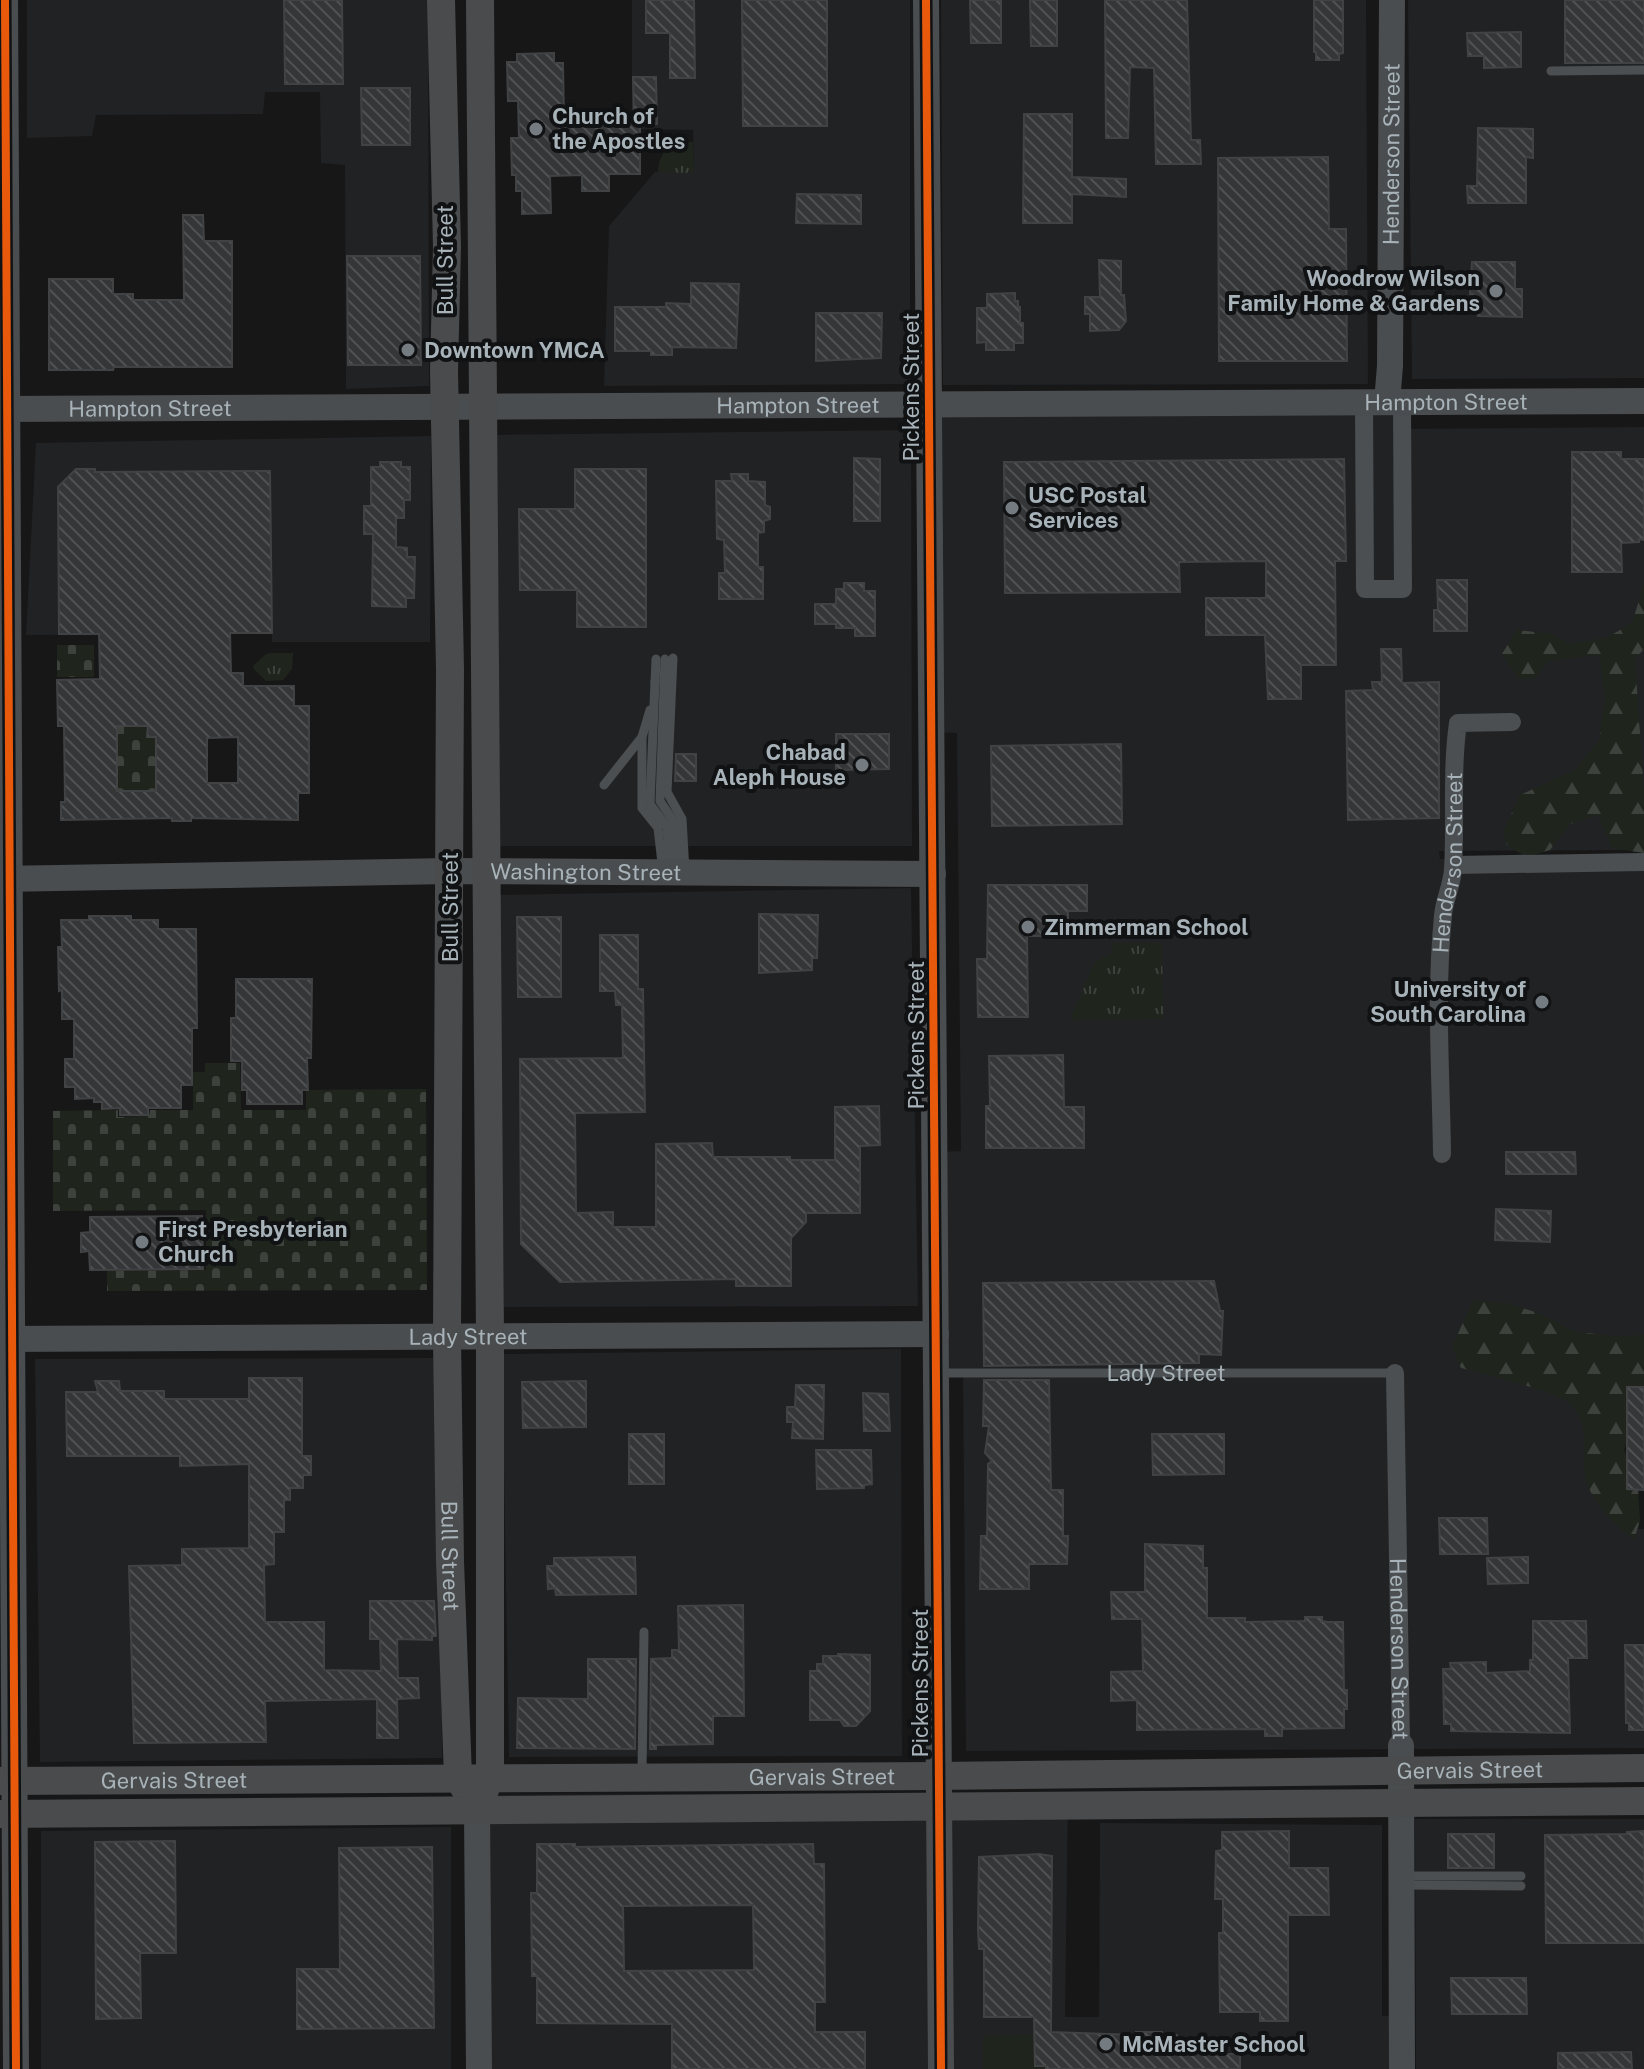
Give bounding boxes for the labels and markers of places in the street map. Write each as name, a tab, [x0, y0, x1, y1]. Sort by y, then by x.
place label: Church of the Apostles	[552, 103, 685, 154]
marker: Church of the Apostles	[527, 120, 545, 138]
place label: Woodrow Wilson Family Home & Gardens	[1227, 265, 1480, 316]
marker: Woodrow Wilson Family Home & Gardens	[1487, 282, 1505, 300]
place label: Downtown YMCA	[424, 337, 605, 363]
marker: Downtown YMCA	[399, 341, 417, 359]
place label: USC Postal Services	[1028, 482, 1147, 533]
marker: USC Postal Services	[1003, 499, 1021, 517]
place label: Chabad Aleph House	[713, 739, 846, 790]
marker: Chabad Aleph House	[853, 756, 871, 774]
place label: Zimmerman School	[1044, 914, 1248, 940]
marker: Zimmerman School	[1019, 918, 1037, 936]
place label: University of South Carolina	[1370, 976, 1526, 1027]
marker: University of South Carolina	[1533, 993, 1551, 1011]
place label: First Presbyterian Church	[158, 1216, 348, 1267]
marker: First Presbyterian Church	[133, 1233, 151, 1251]
place label: McMaster School	[1122, 2031, 1306, 2057]
marker: McMaster School	[1097, 2035, 1115, 2053]

